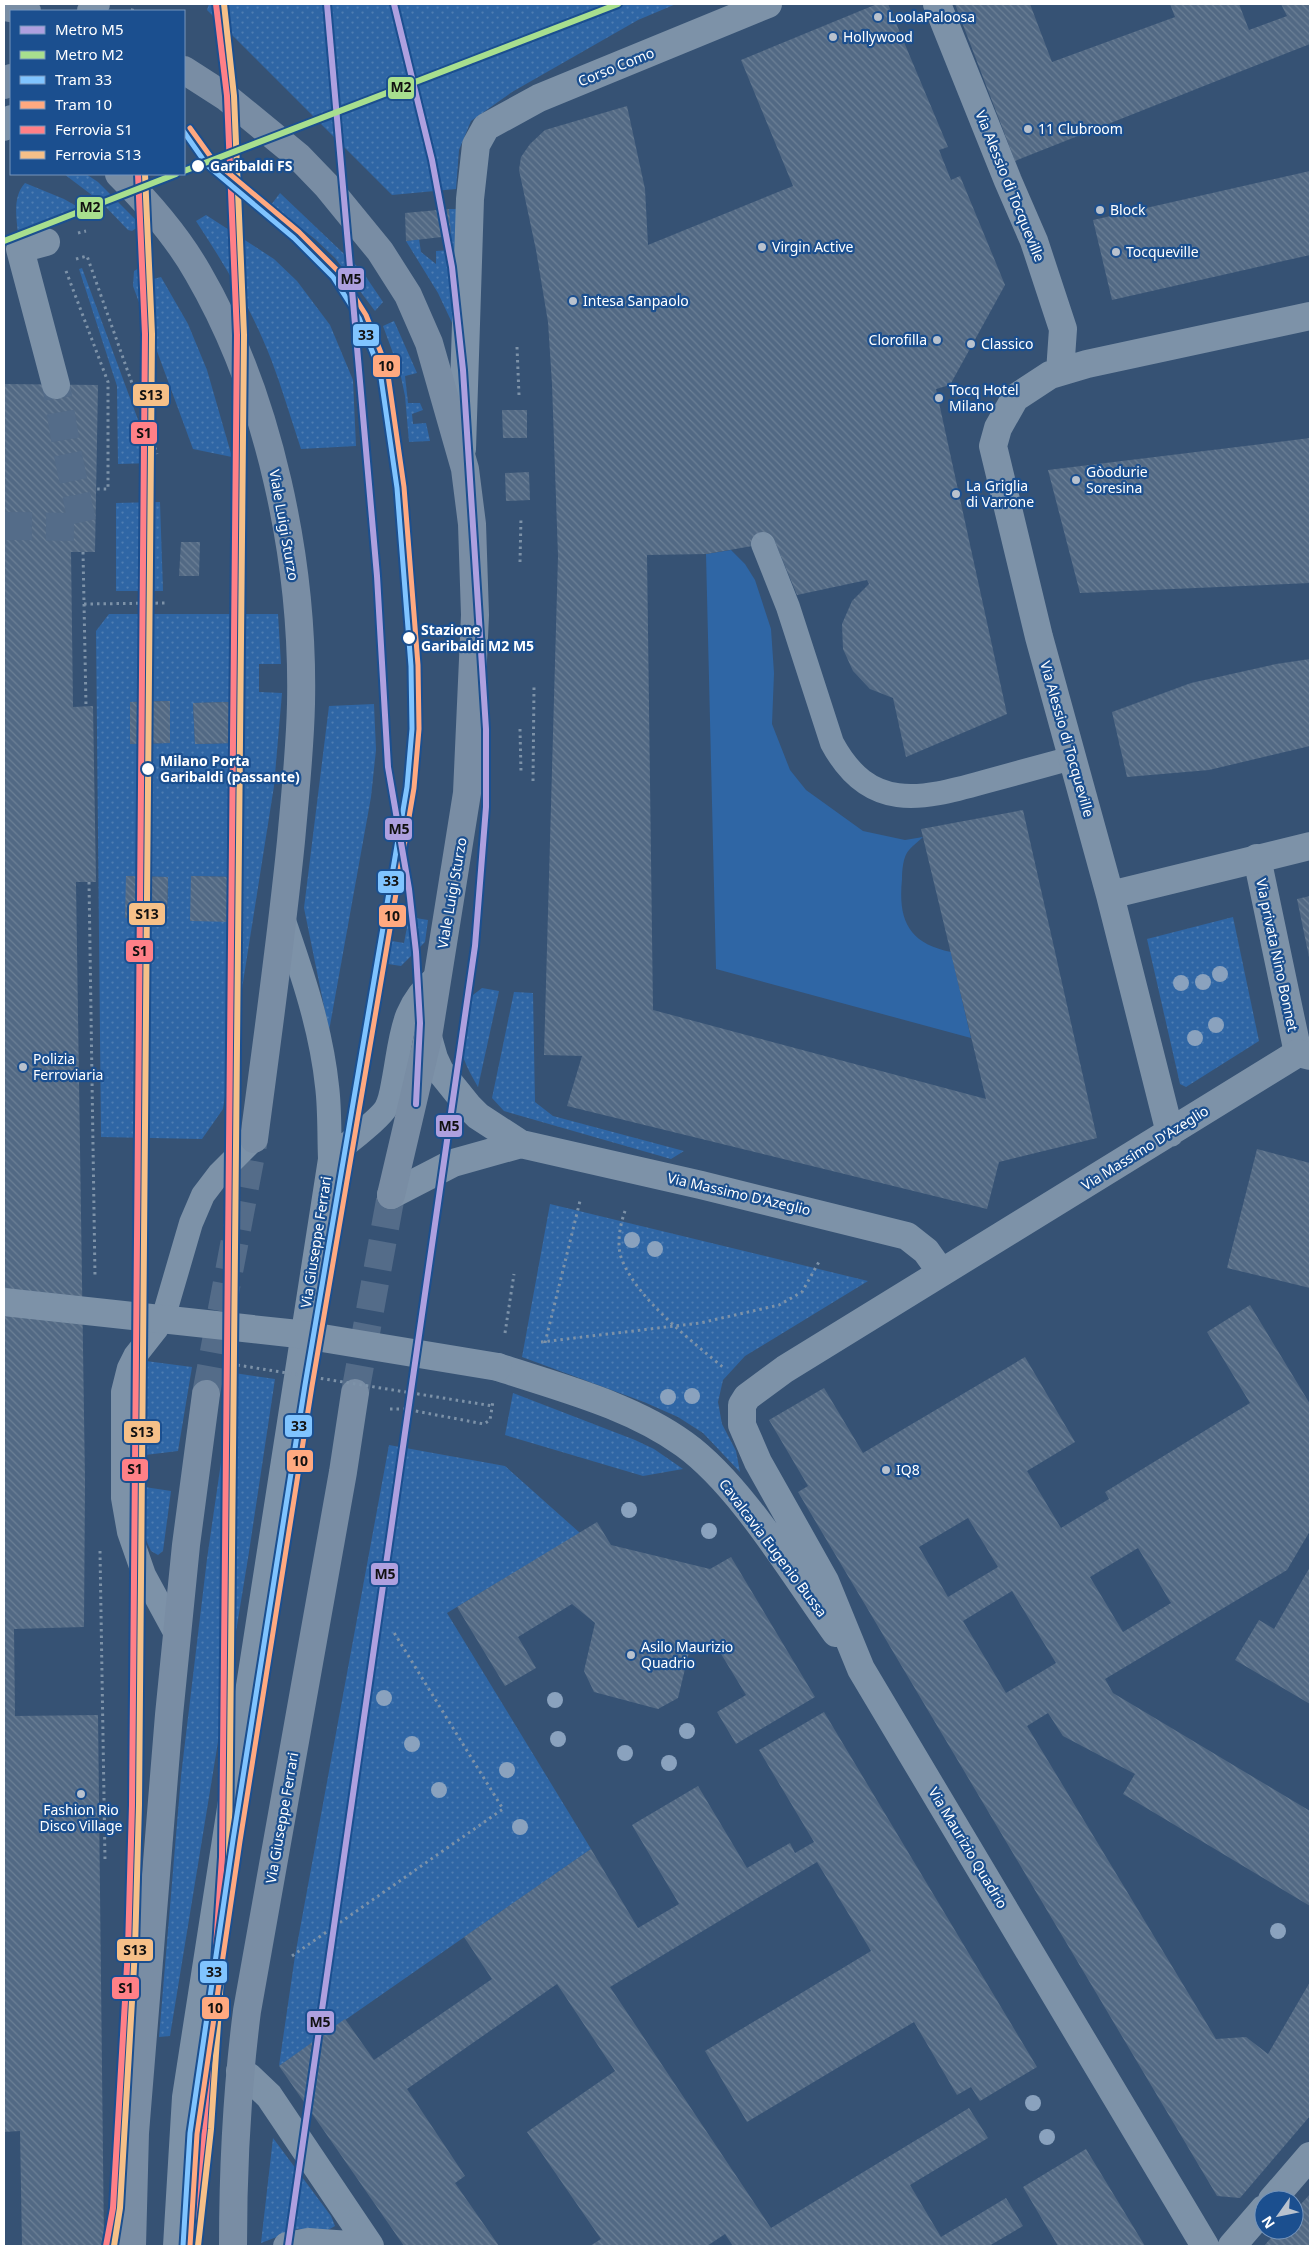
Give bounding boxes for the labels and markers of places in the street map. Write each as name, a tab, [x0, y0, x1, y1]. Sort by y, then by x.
place label: LoolaPaloosa	[888, 7, 975, 26]
marker: LoolaPaloosa	[872, 11, 884, 23]
place label: Hollywood	[843, 27, 913, 46]
marker: Hollywood	[827, 31, 839, 43]
place label: 11 Clubroom	[1038, 119, 1123, 138]
marker: 11 Clubroom	[1022, 123, 1034, 135]
place label: Garibaldi FS	[210, 156, 293, 175]
marker: Garibaldi FS	[190, 158, 206, 174]
place label: Block	[1110, 200, 1146, 219]
marker: Block	[1094, 204, 1106, 216]
place label: Virgin Active	[772, 237, 854, 256]
marker: Virgin Active	[756, 241, 768, 253]
place label: Tocqueville	[1126, 242, 1199, 261]
marker: Tocqueville	[1110, 246, 1122, 258]
place label: Intesa Sanpaolo	[583, 291, 689, 310]
marker: Intesa Sanpaolo	[567, 295, 579, 307]
place label: Clorofilla	[869, 330, 927, 349]
marker: Clorofilla	[931, 334, 943, 346]
place label: Classico	[981, 334, 1034, 353]
marker: Classico	[965, 338, 977, 350]
place label: Tocq Hotel Milano	[949, 380, 1019, 415]
marker: Tocq Hotel Milano	[933, 392, 945, 404]
place label: Gòodurie Soresina	[1086, 462, 1148, 497]
marker: Gòodurie Soresina	[1070, 474, 1082, 486]
place label: La Griglia di Varrone	[966, 476, 1034, 511]
marker: La Griglia di Varrone	[950, 488, 962, 500]
place label: Stazione Garibaldi M2 M5	[421, 620, 534, 655]
marker: Stazione Garibaldi M2 M5	[401, 630, 417, 646]
place label: Milano Porta Garibaldi (passante)	[160, 751, 300, 786]
marker: Milano Porta Garibaldi (passante)	[140, 761, 156, 777]
place label: Polizia Ferroviaria	[33, 1049, 103, 1084]
marker: Polizia Ferroviaria	[17, 1061, 29, 1073]
place label: IQ8	[896, 1460, 920, 1479]
marker: IQ8	[880, 1464, 892, 1476]
place label: Asilo Maurizio Quadrio	[641, 1637, 733, 1672]
marker: Asilo Maurizio Quadrio	[625, 1649, 637, 1661]
marker: Fashion Rio Disco Village	[75, 1788, 87, 1800]
place label: Fashion Rio Disco Village	[40, 1800, 123, 1835]

